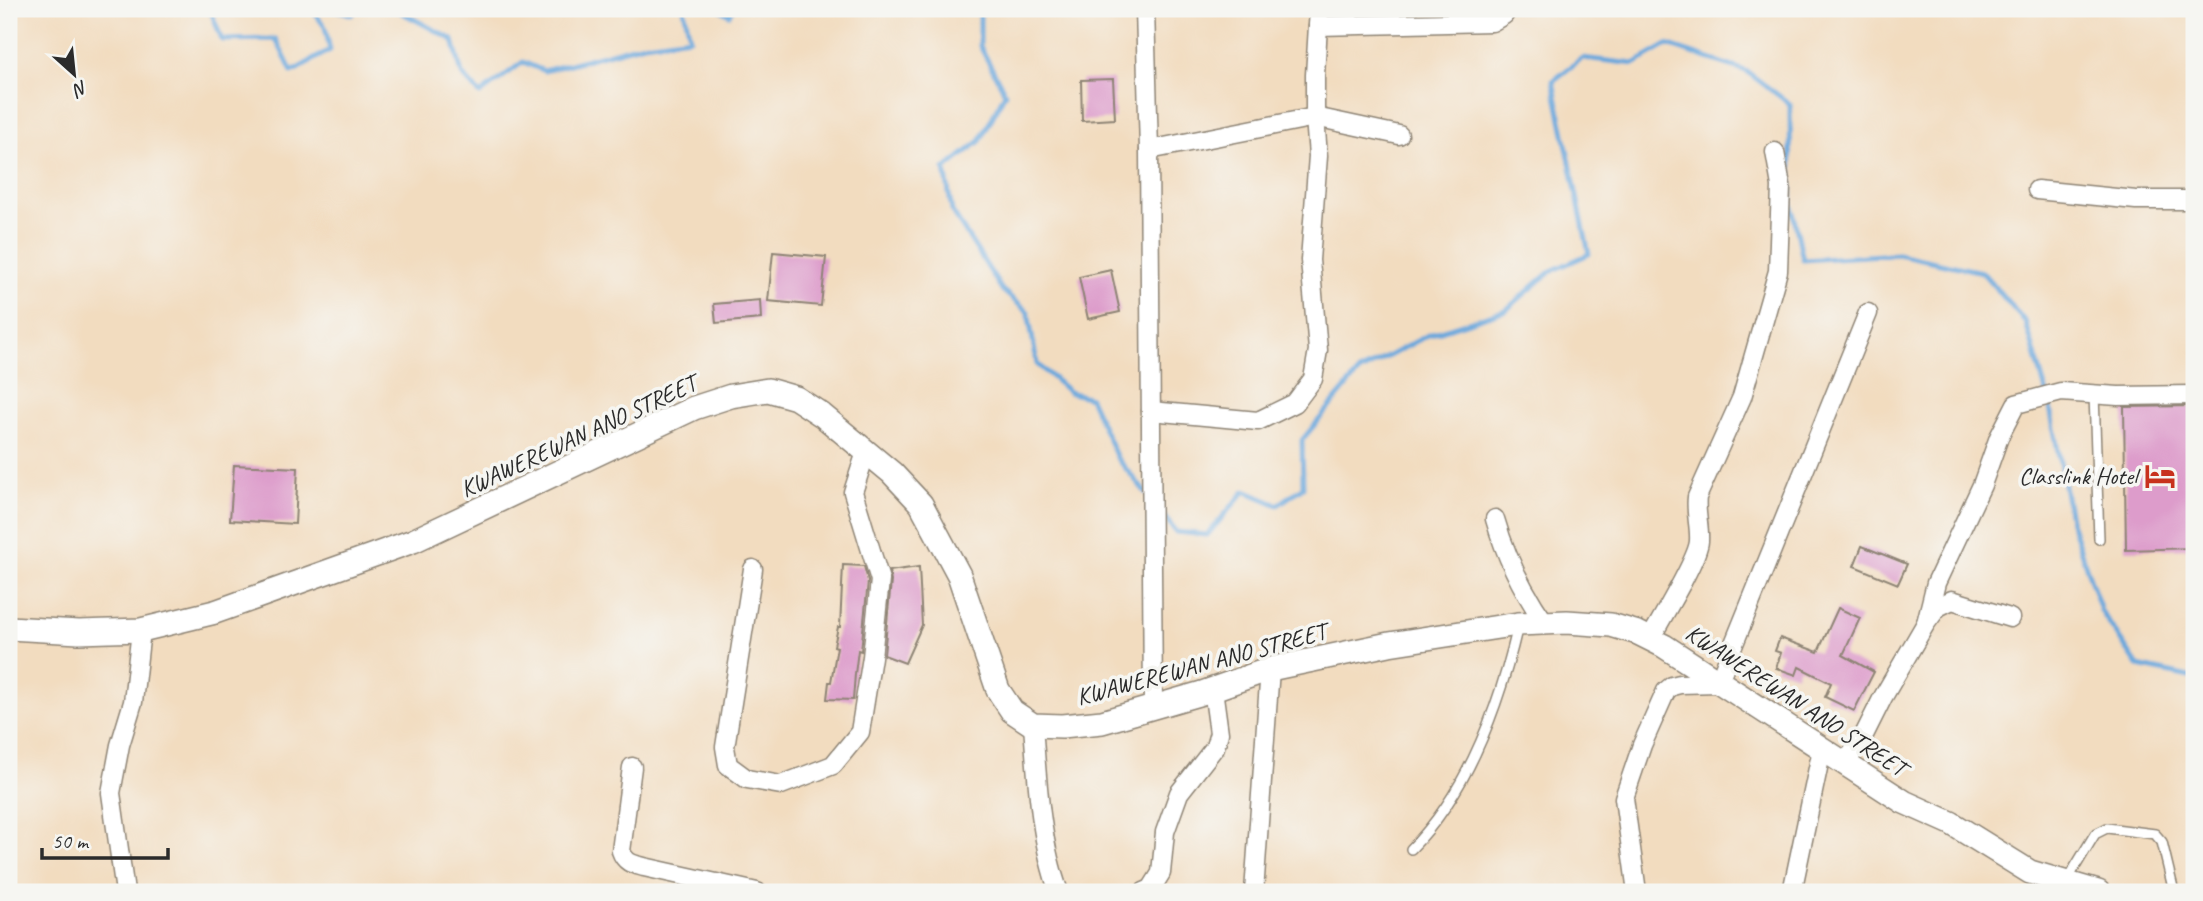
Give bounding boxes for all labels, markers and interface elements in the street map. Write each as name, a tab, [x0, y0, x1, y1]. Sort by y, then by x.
north arrow	[38, 38, 108, 108]
text: N	[68, 75, 92, 103]
street label: KWAWEREWAN ANO STREET	[455, 366, 706, 504]
hotel icon: Classlink Hotel	[2143, 459, 2177, 493]
place label: Classlink Hotel	[2019, 461, 2141, 491]
street label: KWAWEREWAN ANO STREET	[1073, 615, 1335, 712]
street label: KWAWEREWAN ANO STREET	[1680, 617, 1917, 786]
scale bar	[42, 817, 168, 861]
text: 50 m	[52, 828, 90, 854]

